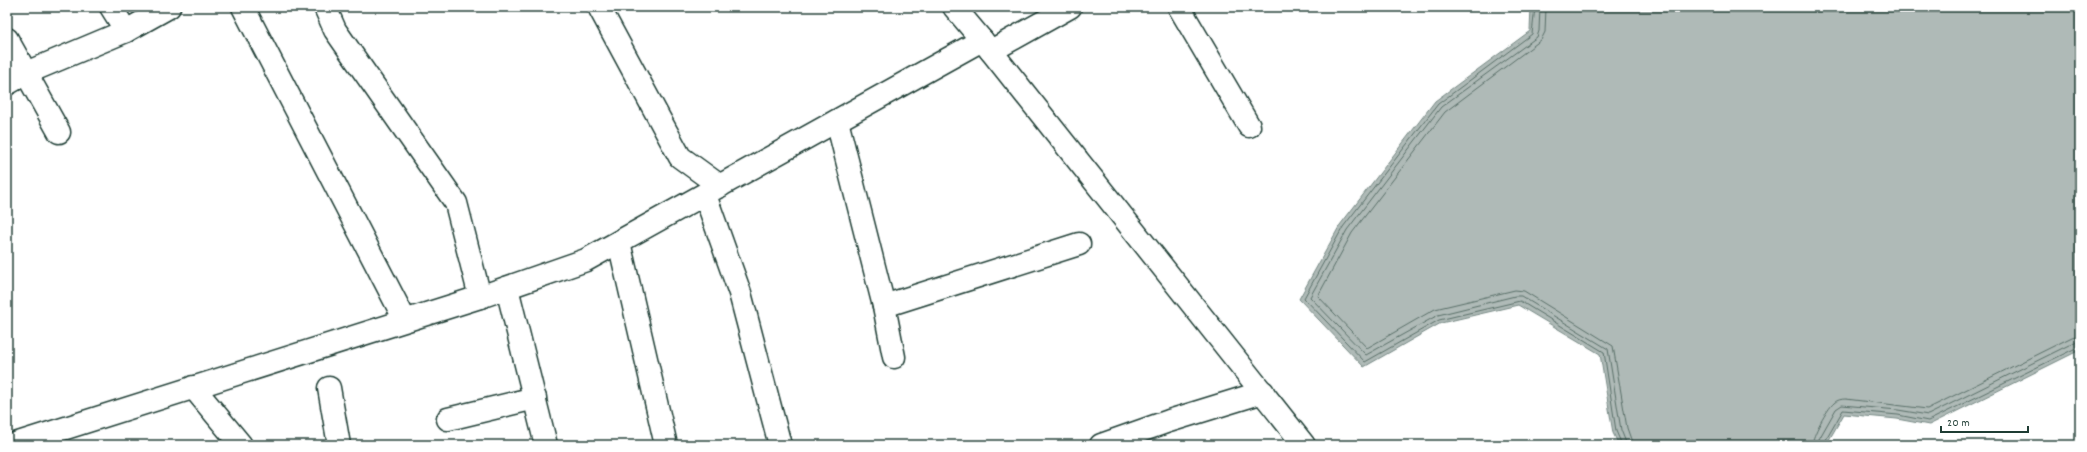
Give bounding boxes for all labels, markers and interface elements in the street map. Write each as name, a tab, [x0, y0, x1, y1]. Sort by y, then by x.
scale bar	[1941, 408, 2028, 434]
text: 20 m	[1947, 415, 1970, 432]

